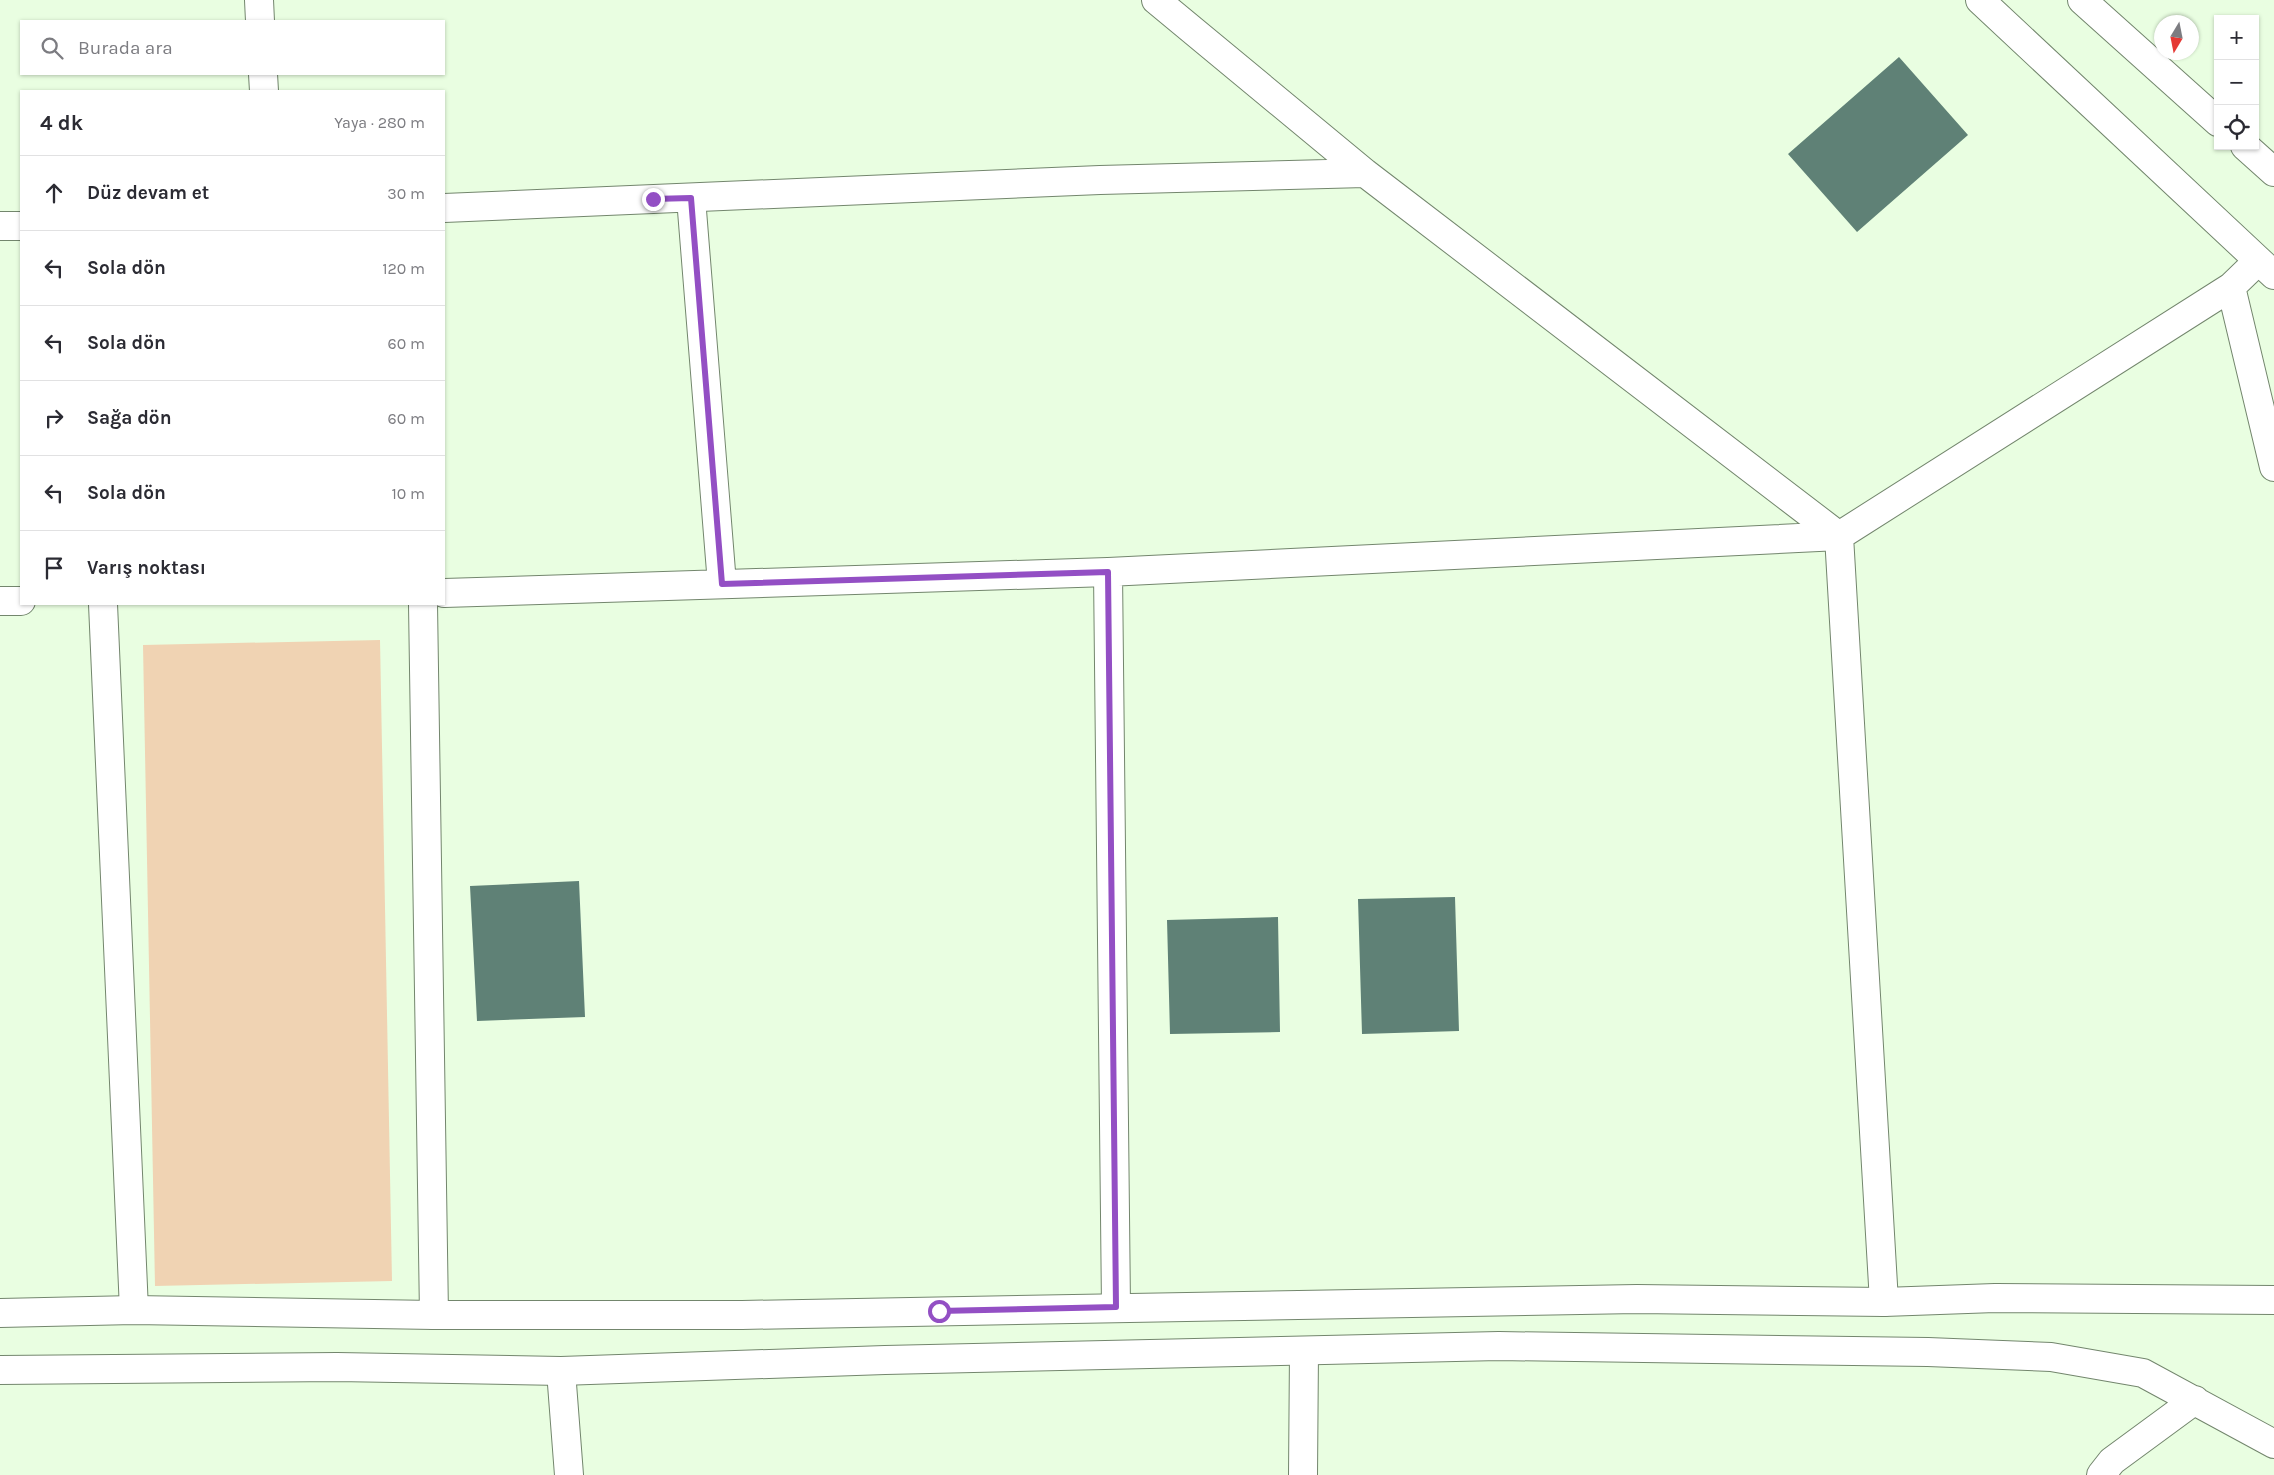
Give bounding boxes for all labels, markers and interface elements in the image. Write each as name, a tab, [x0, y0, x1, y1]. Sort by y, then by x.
north arrow	[2154, 15, 2199, 60]
map controls	[2214, 15, 2259, 150]
button: +	[2214, 15, 2259, 60]
search box	[20, 20, 445, 75]
icon: search	[38, 34, 66, 62]
text: Burada ara	[78, 37, 173, 59]
button: −	[2214, 60, 2259, 105]
button: locate	[2214, 105, 2259, 150]
text: 4 dk	[40, 111, 83, 135]
text: Yaya · 280 m	[334, 113, 425, 132]
icon: ahead	[40, 179, 68, 207]
text: Düz devam et	[87, 182, 209, 204]
text: 30 m	[387, 184, 425, 203]
route end	[642, 188, 665, 211]
icon: left	[40, 254, 68, 282]
text: Sola dön	[87, 257, 166, 279]
text: 120 m	[382, 259, 425, 278]
icon: left	[40, 329, 68, 357]
text: Sola dön	[87, 332, 166, 354]
text: 60 m	[388, 334, 425, 353]
icon: right	[40, 404, 68, 432]
text: Sağa dön	[87, 407, 171, 429]
text: 60 m	[388, 409, 425, 428]
icon: left	[40, 479, 68, 507]
text: Sola dön	[87, 482, 166, 504]
text: 10 m	[391, 484, 425, 503]
icon: arrive	[40, 554, 68, 582]
text: Varış noktası	[87, 557, 206, 579]
route start	[928, 1300, 951, 1323]

